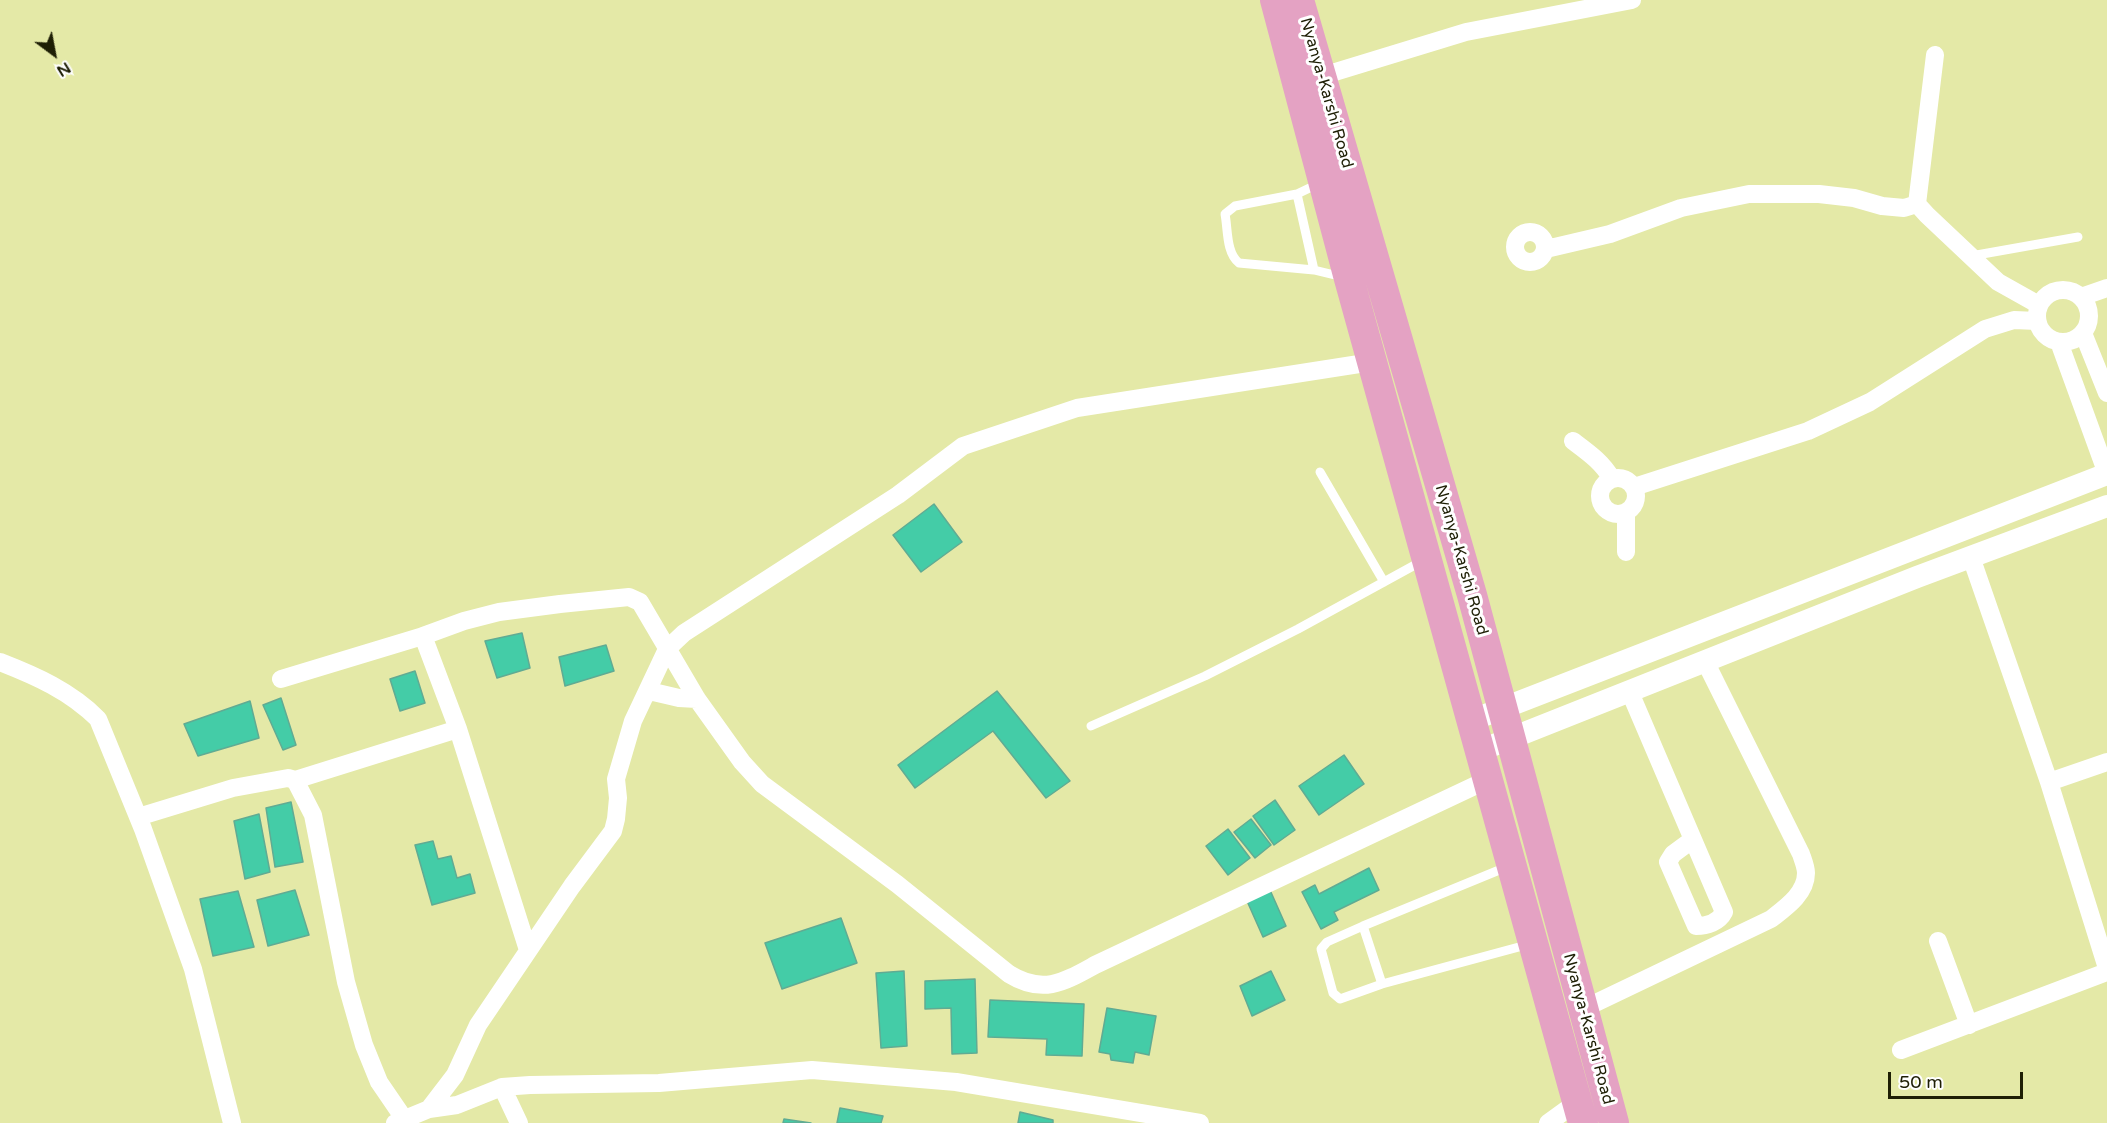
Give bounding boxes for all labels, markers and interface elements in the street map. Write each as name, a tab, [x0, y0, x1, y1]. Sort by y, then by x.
street label: Nyanya-Karshi Road	[1295, 16, 1357, 170]
north arrow	[24, 24, 84, 84]
text: N	[53, 57, 74, 81]
street label: Nyanya-Karshi Road	[1430, 483, 1492, 637]
street label: Nyanya-Karshi Road	[1559, 951, 1617, 1107]
scale bar	[1891, 1060, 2026, 1098]
text: 50 m	[1899, 1071, 1943, 1093]

